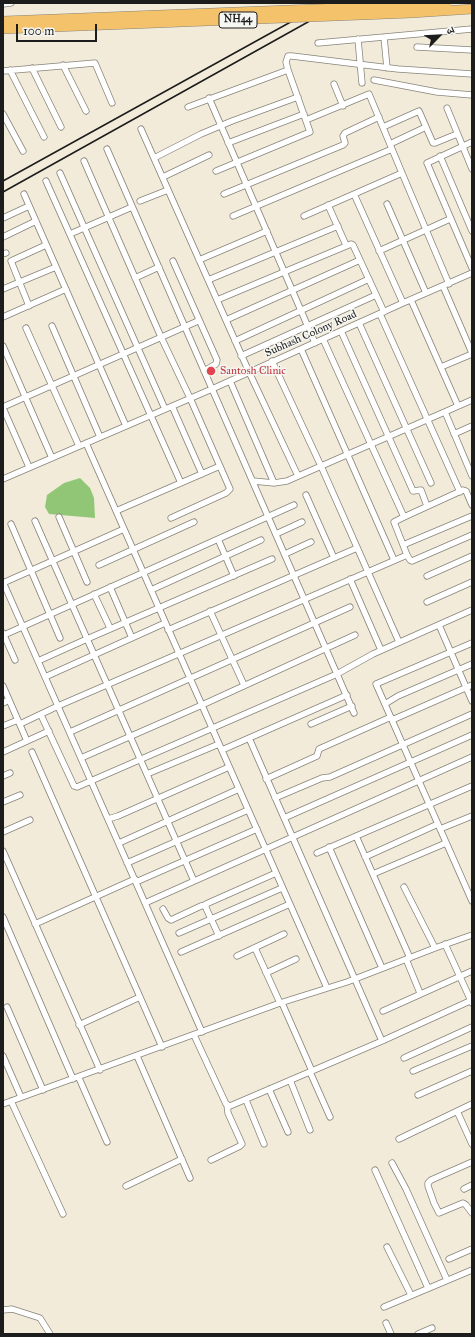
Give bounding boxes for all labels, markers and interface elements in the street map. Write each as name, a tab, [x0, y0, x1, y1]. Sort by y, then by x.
road number: NH44	[219, 12, 257, 28]
scale bar	[18, 16, 99, 42]
north arrow	[419, 16, 459, 56]
text: 100 m	[23, 24, 54, 38]
text: उ	[443, 26, 457, 36]
street label: Subhash Colony Road	[263, 308, 359, 360]
place label: Santosh Clinic	[220, 364, 286, 378]
marker: Santosh Clinic	[205, 365, 217, 377]

